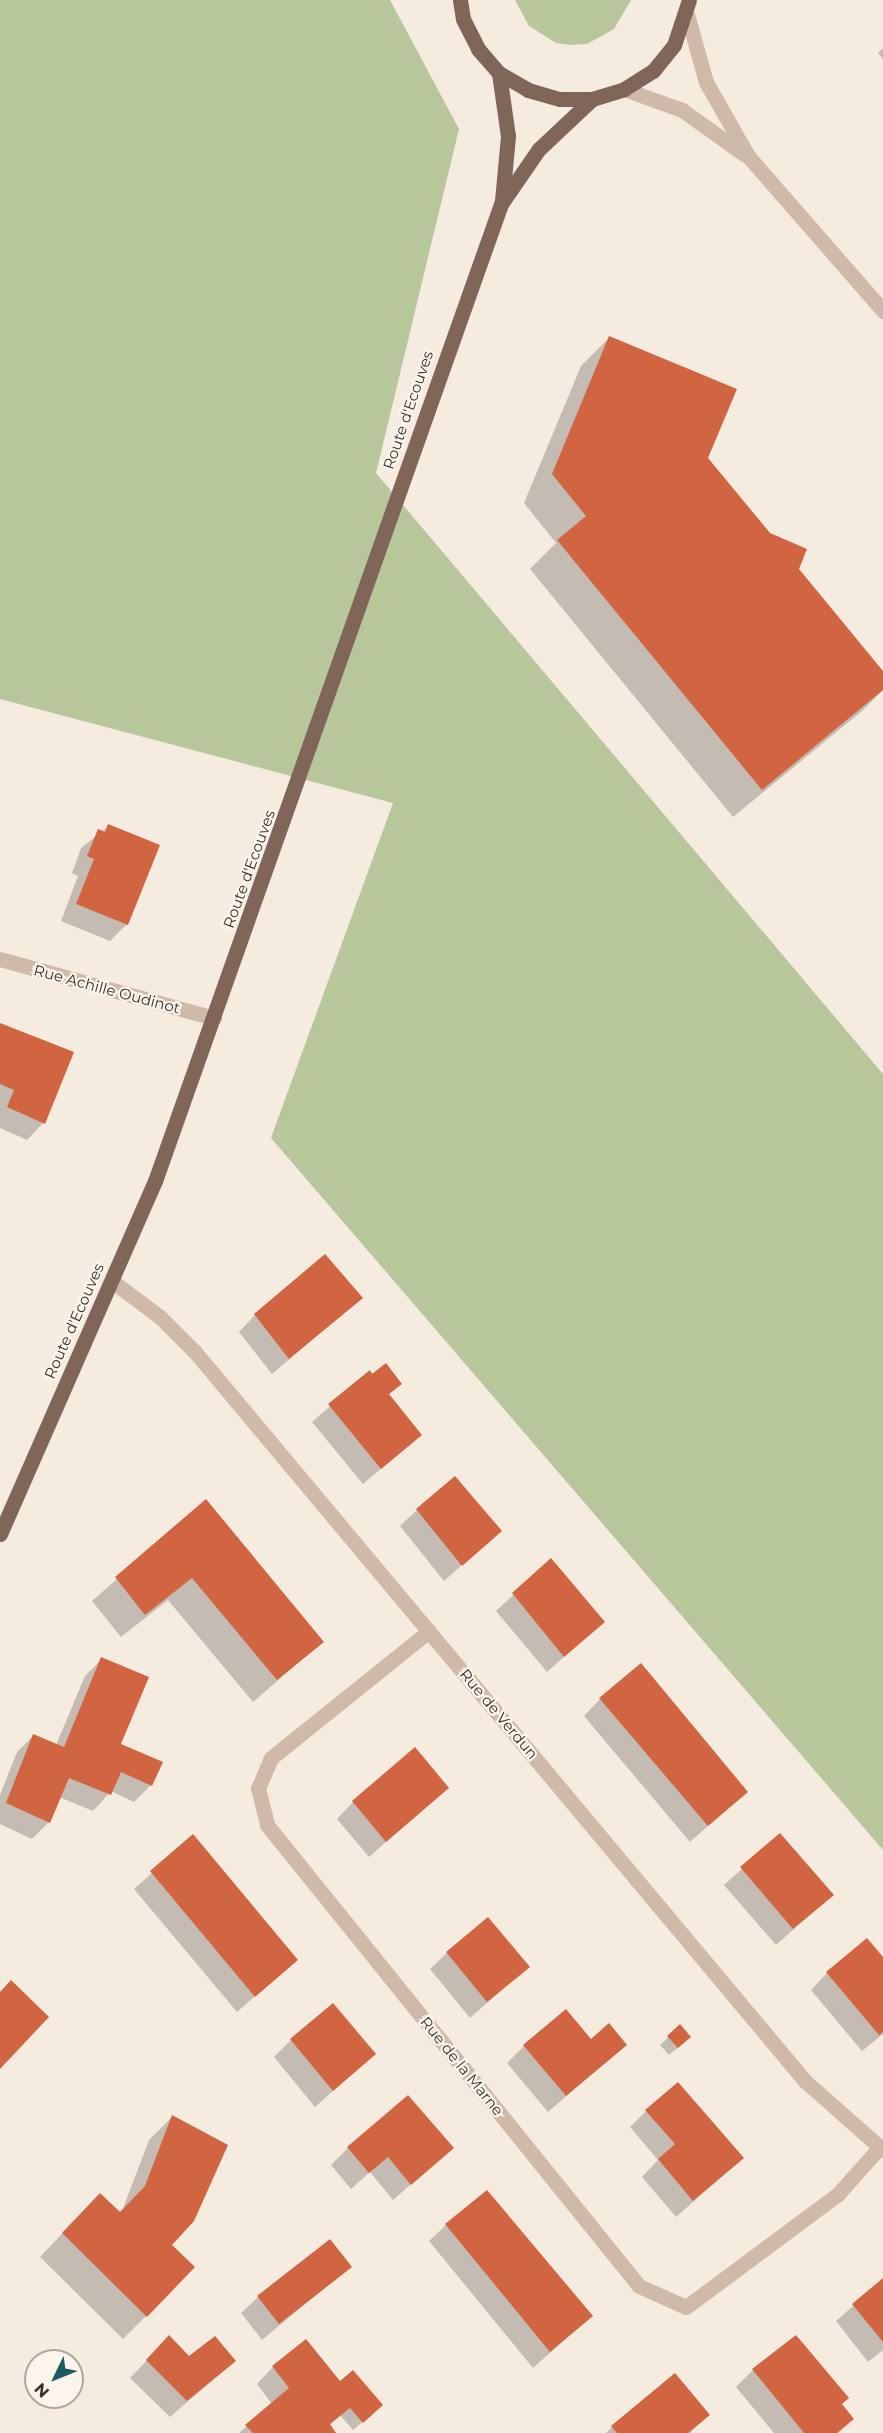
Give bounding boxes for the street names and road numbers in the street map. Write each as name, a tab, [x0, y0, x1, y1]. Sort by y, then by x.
street label: Route d'Ecouves	[379, 348, 437, 472]
street label: Route d'Ecouves	[219, 808, 279, 930]
street label: Rue Achille Oudinot	[32, 961, 182, 1017]
street label: Route d'Ecouves	[40, 1261, 108, 1381]
street label: Rue de Verdun	[456, 1665, 542, 1763]
street label: Rue de la Marne	[417, 2013, 507, 2119]

